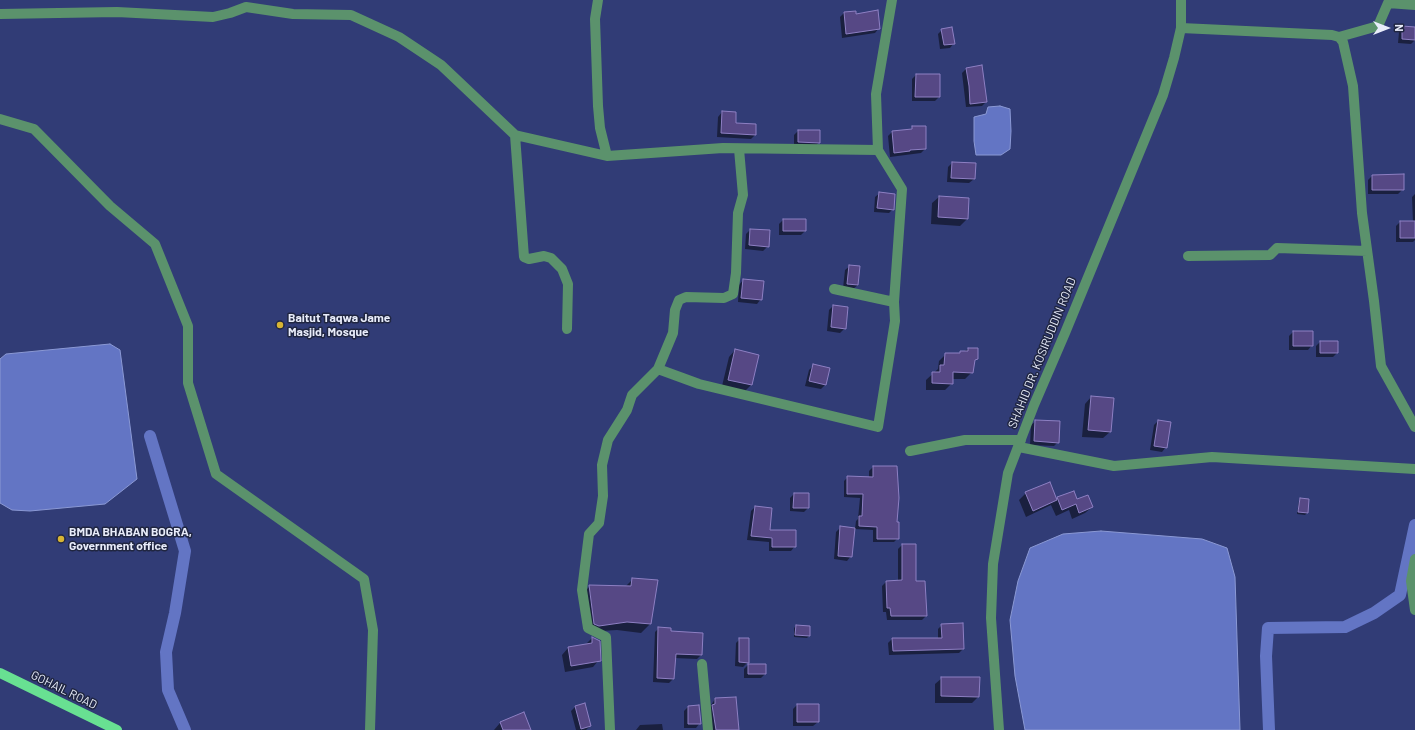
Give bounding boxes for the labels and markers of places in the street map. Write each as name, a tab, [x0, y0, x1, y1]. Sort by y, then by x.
place label: Baitut Taqwa Jame Masjid, Mosque	[288, 311, 390, 339]
marker: Baitut Taqwa Jame Masjid, Mosque	[275, 320, 285, 330]
place label: BMDA BHABAN BOGRA, Government office	[69, 525, 192, 553]
marker: BMDA BHABAN BOGRA, Government office	[56, 534, 66, 544]

